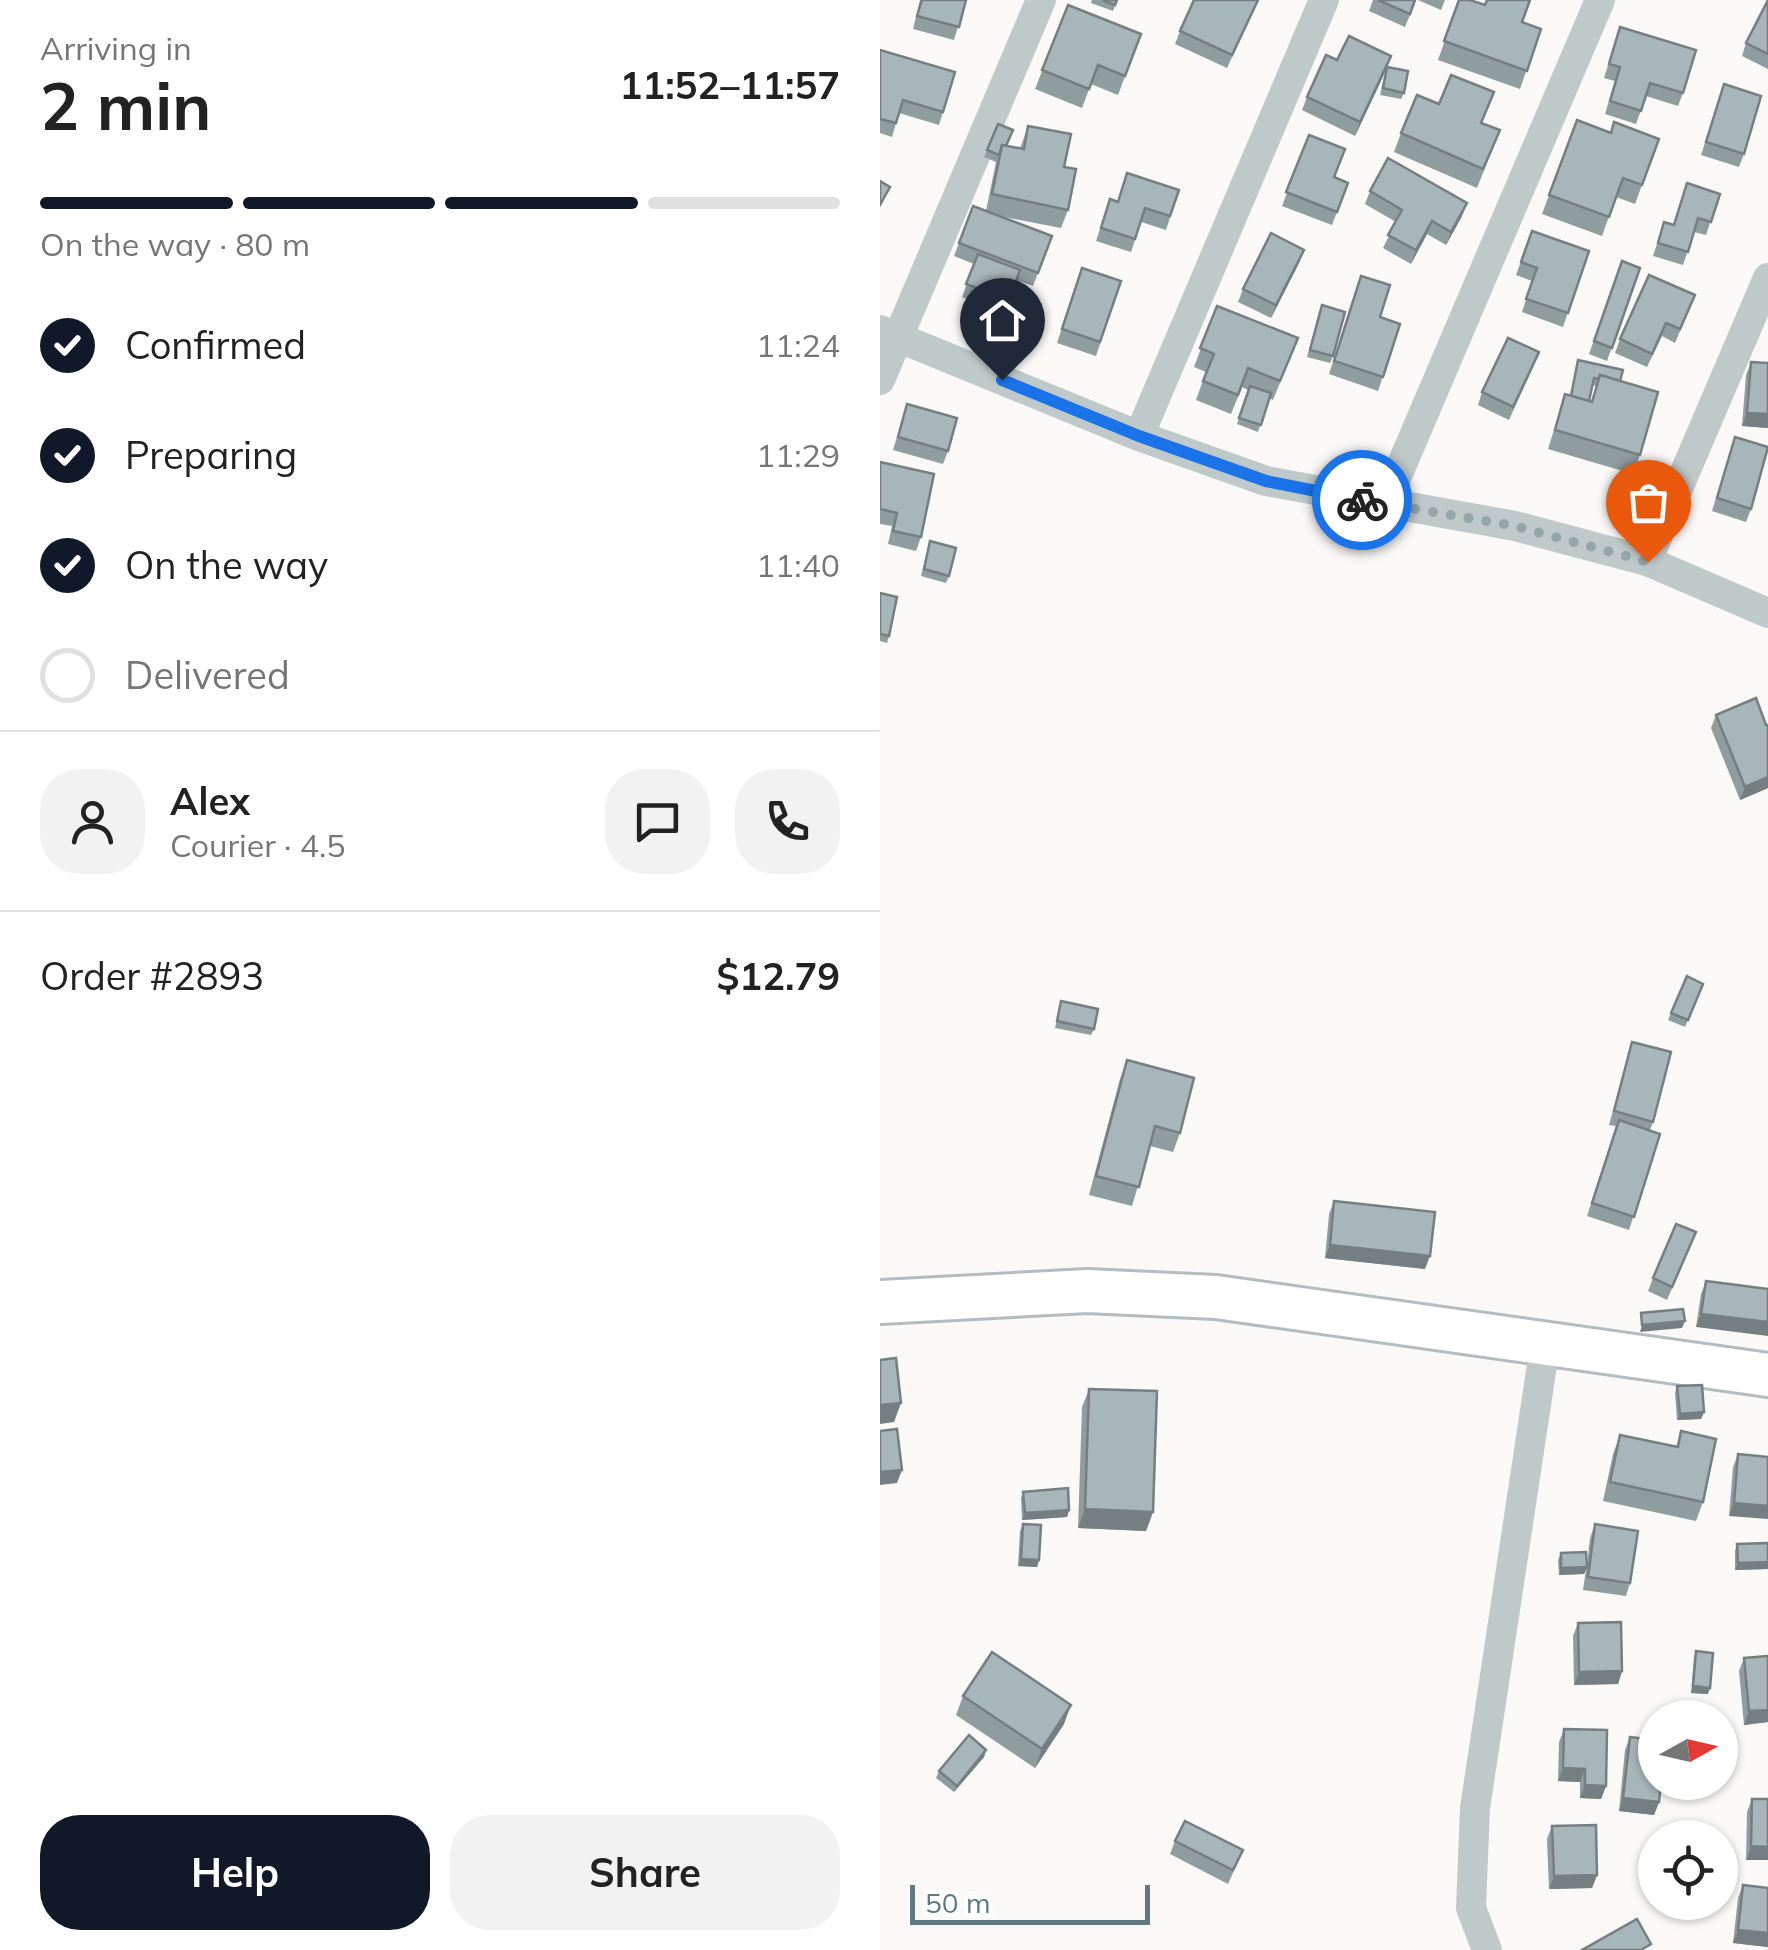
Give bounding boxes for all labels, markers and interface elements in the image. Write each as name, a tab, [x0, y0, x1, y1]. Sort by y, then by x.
text: Arriving in	[40, 28, 192, 68]
text: 11:52–11:57	[620, 61, 840, 109]
text: 2 min	[40, 65, 211, 146]
text: On the way · 80 m	[40, 224, 310, 264]
pin	[960, 278, 1045, 381]
icon: home	[975, 293, 1030, 348]
icon: check	[40, 318, 95, 373]
text: Confirmed	[125, 321, 306, 369]
text: 11:24	[756, 325, 840, 365]
icon: check	[40, 428, 95, 483]
text: Preparing	[125, 431, 297, 479]
text: 11:29	[756, 435, 840, 475]
courier	[1312, 450, 1412, 550]
pin	[1606, 460, 1691, 563]
icon: bike	[1335, 473, 1390, 528]
icon: bag	[1621, 475, 1676, 530]
icon: check	[40, 538, 95, 593]
text: On the way	[125, 541, 328, 589]
text: 11:40	[756, 545, 840, 585]
text: Delivered	[125, 651, 290, 699]
button: person	[40, 769, 145, 874]
button: chat	[605, 769, 710, 874]
button: phone	[735, 769, 840, 874]
text: Alex	[170, 777, 250, 825]
text: Courier · 4.5	[170, 825, 346, 865]
text: Order #2893	[40, 952, 264, 1000]
text: $12.79	[717, 952, 840, 1000]
north arrow	[1638, 1700, 1738, 1800]
map controls	[1638, 1700, 1738, 1920]
button: Help	[40, 1815, 430, 1930]
button: Share	[450, 1815, 840, 1930]
button: locate	[1638, 1820, 1738, 1920]
scale bar	[910, 1880, 1150, 1924]
text: 50 m	[925, 1885, 991, 1920]

